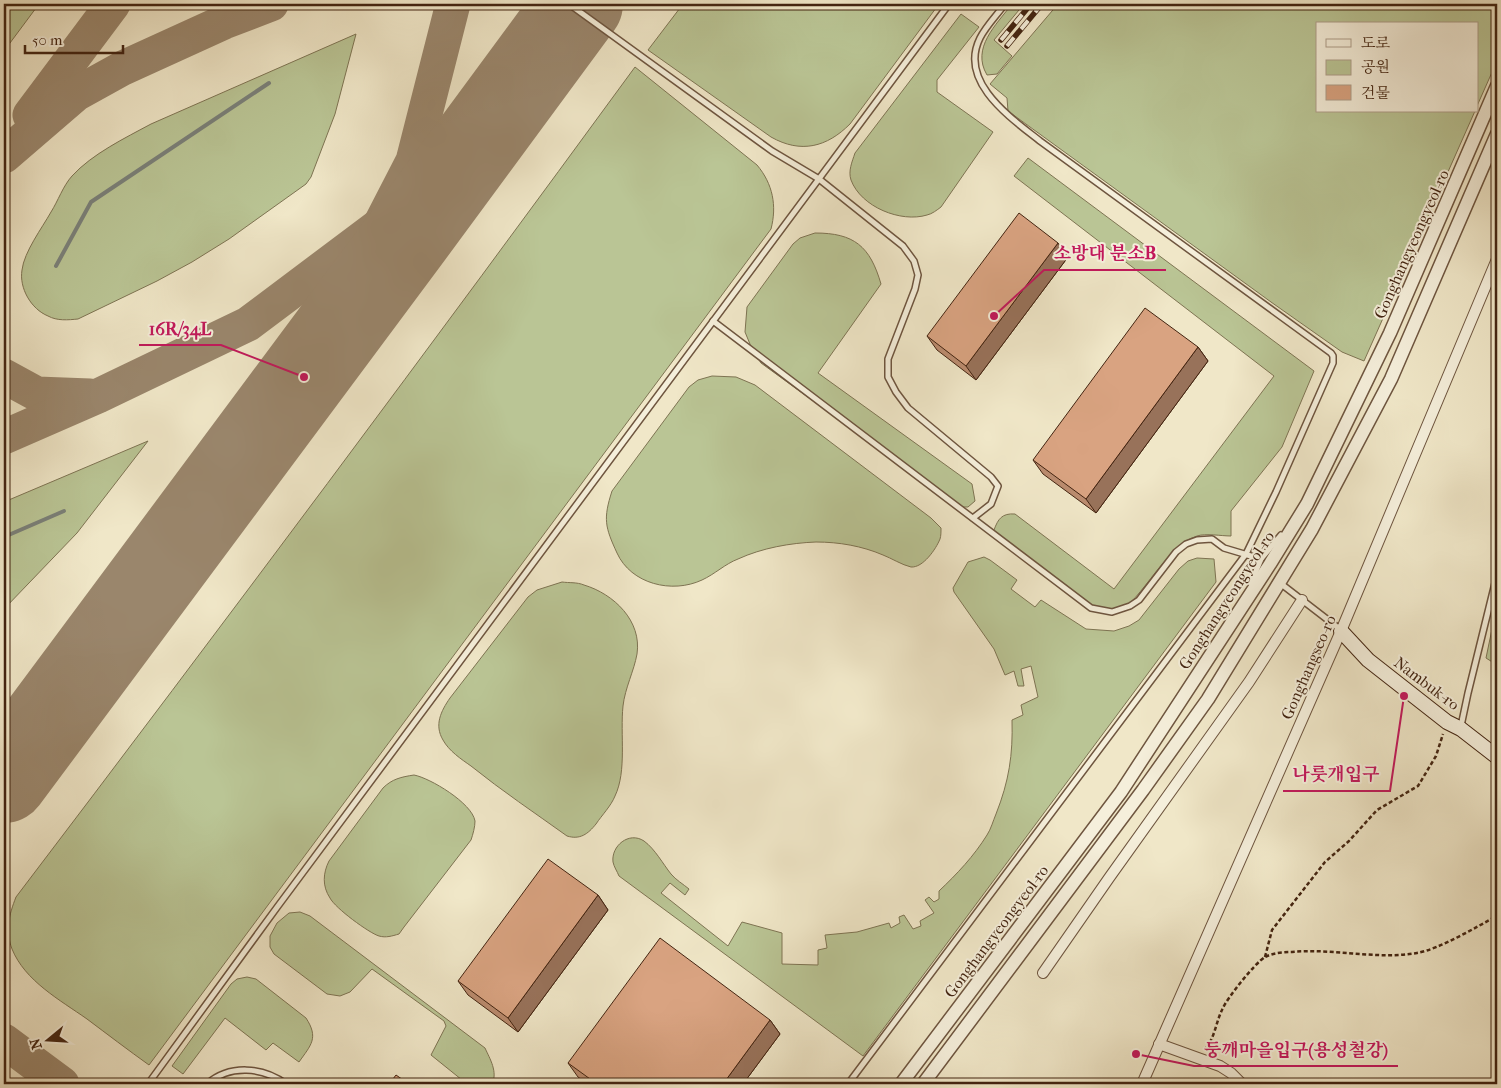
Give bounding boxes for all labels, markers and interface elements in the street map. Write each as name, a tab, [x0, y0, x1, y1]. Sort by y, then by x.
scale bar	[25, 22, 122, 54]
legend	[1316, 22, 1478, 112]
text: 50 m	[32, 31, 63, 49]
text: 도로	[1361, 34, 1390, 52]
text: 공원	[1361, 58, 1390, 76]
text: 건물	[1361, 84, 1390, 102]
street label: Gonghangyeongyeol-ro	[1370, 167, 1453, 322]
callout: 소방대 분소B	[1044, 237, 1166, 270]
text: 소방대 분소B	[1054, 243, 1157, 264]
callout: 16R/34L	[139, 312, 221, 345]
text: 16R/34L	[149, 319, 212, 340]
street label: Gonghangyeongyeol-ro	[1175, 528, 1278, 673]
street label: Gonghangseo-ro	[1277, 612, 1340, 722]
street label: Nambuk-ro	[1390, 653, 1463, 714]
callout: 나룻개입구	[1283, 758, 1390, 791]
text: 나룻개입구	[1293, 764, 1380, 785]
street label: Gonghangyeongyeol-ro	[940, 861, 1052, 1001]
north arrow	[22, 1016, 72, 1066]
callout: 둥깨마을입구(용성철강)	[1194, 1033, 1398, 1066]
text: N	[26, 1036, 46, 1052]
text: 둥깨마을입구(용성철강)	[1204, 1040, 1388, 1061]

